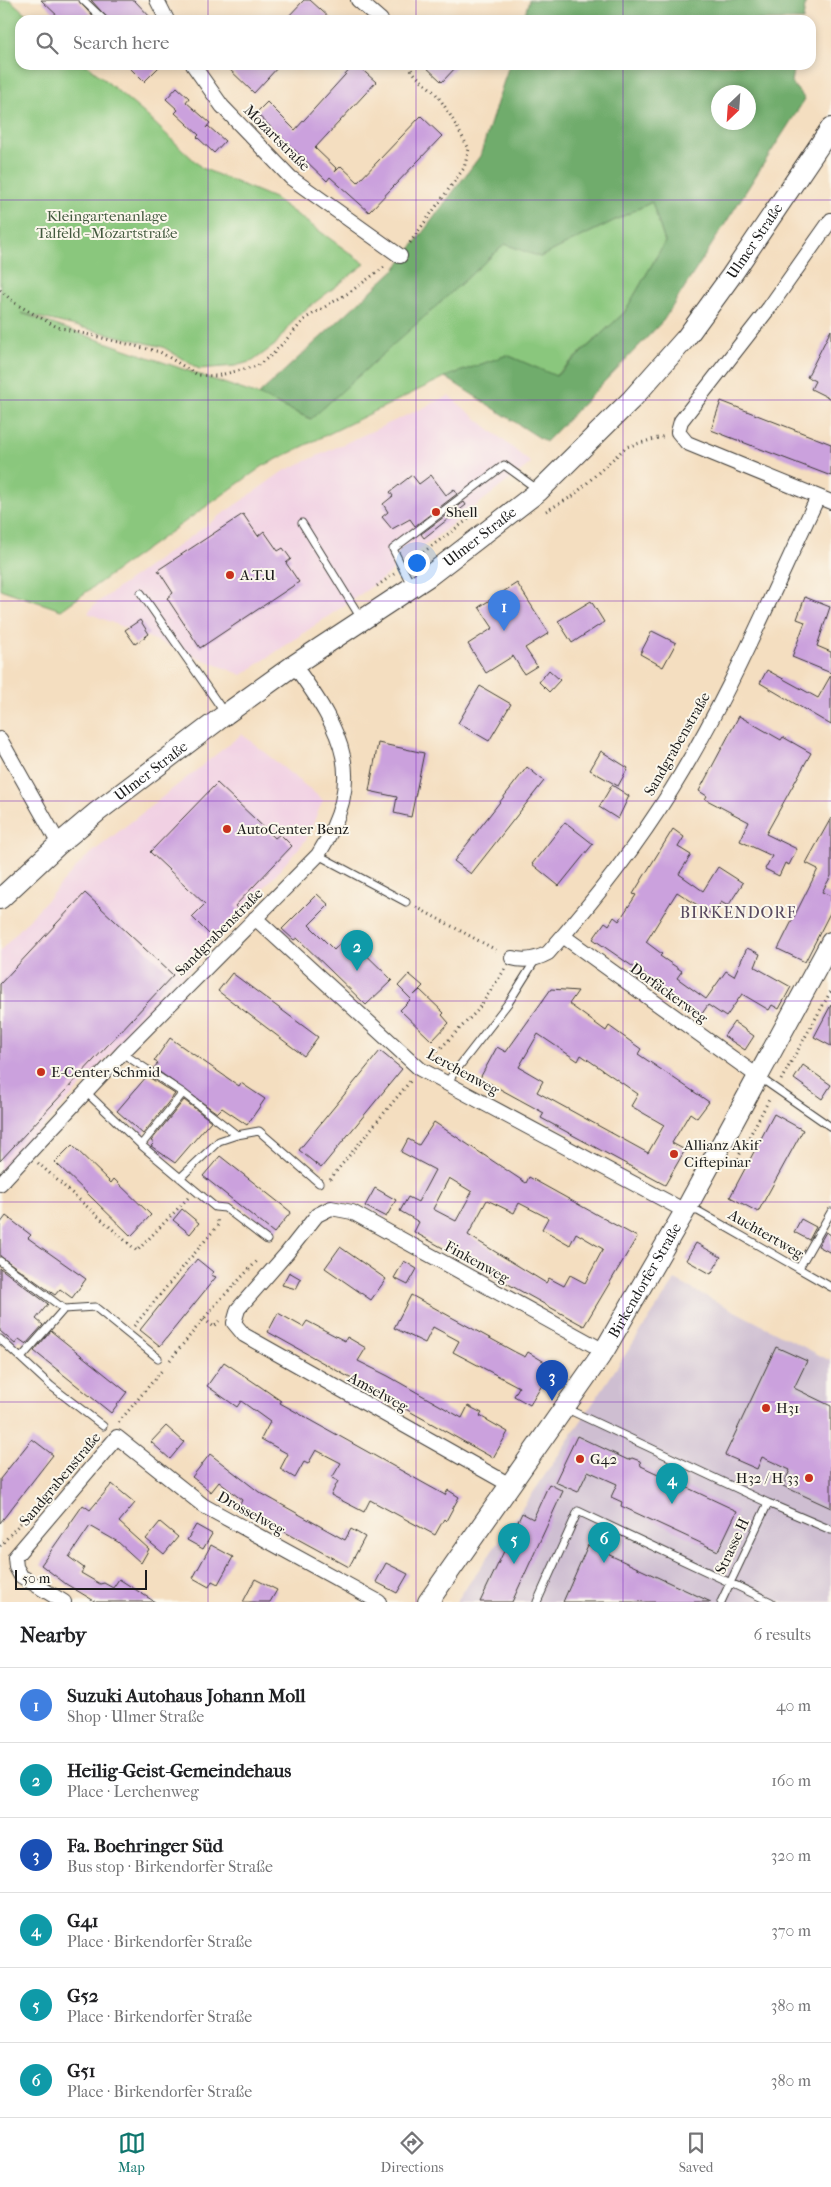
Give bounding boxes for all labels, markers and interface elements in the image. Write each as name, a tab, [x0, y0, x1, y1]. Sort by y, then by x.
search box	[15, 15, 816, 70]
icon: search	[33, 29, 61, 57]
text: Search here	[73, 32, 169, 54]
north arrow	[711, 85, 756, 130]
street label: Mozartstraße	[240, 101, 314, 175]
street label: Ulmer Straße	[723, 199, 787, 282]
park label: Kleingartenanlage Talfeld - Mozartstraße	[37, 207, 178, 242]
street label: Ulmer Straße	[440, 503, 520, 571]
place label: Shell	[446, 503, 478, 521]
marker: Shell	[430, 506, 442, 518]
your location	[404, 550, 430, 576]
place label: A.T.U	[239, 566, 276, 584]
marker: A.T.U	[224, 569, 236, 581]
pin: 1	[488, 590, 520, 631]
street label: Sandgrabenstraße	[640, 688, 714, 799]
street label: Ulmer Straße	[111, 737, 192, 805]
place label: AutoCenter Benz	[236, 820, 349, 838]
marker: AutoCenter Benz	[221, 823, 233, 835]
street label: Sandgrabenstraße	[171, 884, 267, 980]
district label: BIRKENDORF	[680, 903, 796, 922]
pin: 2	[341, 930, 373, 971]
street label: Dorfäckerweg	[627, 959, 712, 1028]
street label: Lerchenweg	[424, 1045, 503, 1100]
place label: E-Center Schmid	[51, 1063, 161, 1081]
marker: E-Center Schmid	[35, 1066, 47, 1078]
place label: Allianz Akif Ciftepinar	[683, 1136, 762, 1171]
marker: Allianz Akif Ciftepinar	[668, 1148, 680, 1160]
street label: Auchtertweg	[724, 1205, 808, 1263]
street label: Birkendorfer Straße	[604, 1219, 685, 1341]
street label: Finkenweg	[442, 1237, 513, 1288]
pin: 3	[536, 1360, 568, 1401]
street label: Amselweg	[344, 1368, 412, 1416]
place label: H31	[776, 1399, 799, 1417]
marker: H31	[760, 1402, 772, 1414]
street label: Sandgrabenstraße	[16, 1428, 105, 1530]
place label: G42	[590, 1450, 617, 1468]
marker: G42	[574, 1453, 586, 1465]
pin: 4	[656, 1463, 688, 1504]
place label: H32 / H 33	[736, 1469, 799, 1487]
marker: H32 / H 33	[803, 1472, 815, 1484]
street label: Drosselweg	[214, 1487, 289, 1539]
street label: Strasse H	[711, 1515, 753, 1577]
pin: 6	[588, 1522, 620, 1563]
pin: 5	[498, 1523, 530, 1564]
scale bar	[15, 1567, 148, 1590]
text: 50 m	[22, 1570, 50, 1587]
text: Nearby	[20, 1623, 86, 1647]
text: 6 results	[753, 1625, 811, 1644]
text: Suzuki Autohaus Johann Moll	[67, 1685, 305, 1707]
text: 1	[33, 1696, 39, 1715]
text: 40 m	[776, 1696, 811, 1715]
text: Shop · Ulmer Straße	[67, 1707, 204, 1726]
text: Heilig-Geist-Gemeindehaus	[67, 1760, 291, 1782]
text: 2	[32, 1771, 40, 1790]
text: 160 m	[771, 1771, 811, 1790]
text: Place · Lerchenweg	[67, 1782, 199, 1801]
text: Fa. Boehringer Süd	[67, 1835, 223, 1857]
text: 3	[33, 1846, 39, 1865]
text: 320 m	[771, 1846, 811, 1865]
text: Bus stop · Birkendorfer Straße	[67, 1857, 273, 1876]
text: G41	[67, 1910, 98, 1932]
text: 4	[31, 1921, 41, 1940]
text: 370 m	[771, 1921, 811, 1940]
text: Place · Birkendorfer Straße	[67, 1932, 252, 1951]
text: G52	[67, 1985, 98, 2007]
text: 5	[33, 1996, 39, 2015]
text: 380 m	[771, 1996, 811, 2015]
text: Place · Birkendorfer Straße	[67, 2007, 252, 2026]
text: G51	[67, 2060, 95, 2082]
text: 6	[32, 2071, 40, 2090]
text: 380 m	[771, 2071, 811, 2090]
text: Place · Birkendorfer Straße	[67, 2082, 252, 2101]
tab: Map	[118, 2129, 146, 2176]
tab: Directions	[381, 2129, 444, 2176]
tab: Saved	[679, 2129, 713, 2176]

